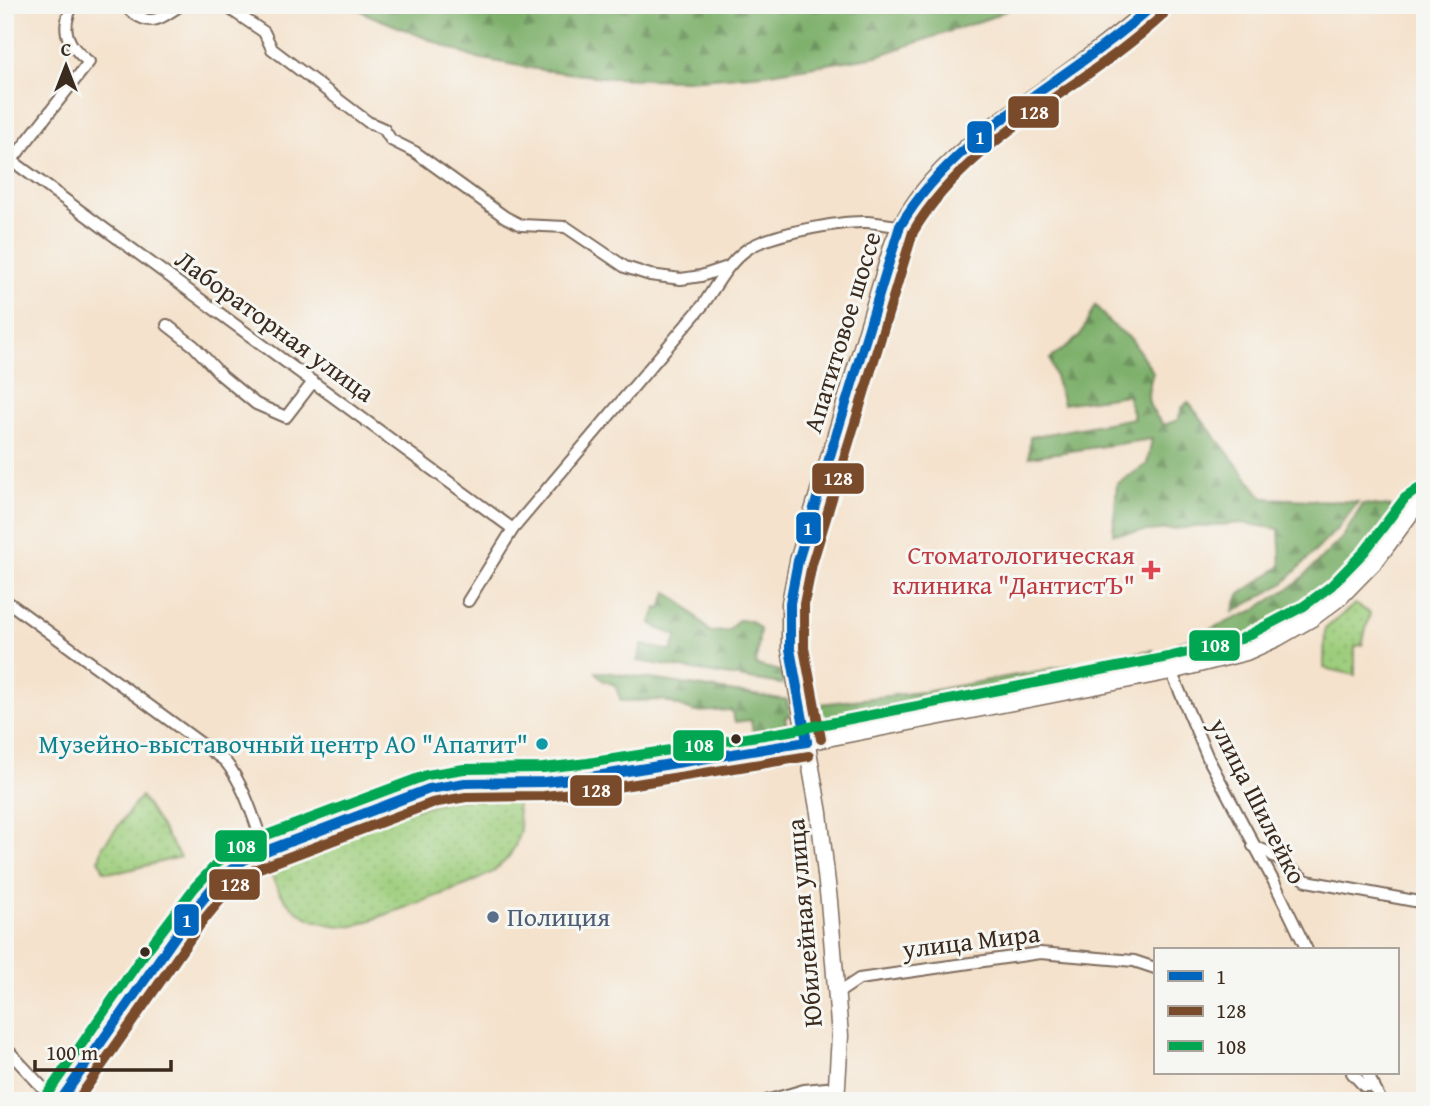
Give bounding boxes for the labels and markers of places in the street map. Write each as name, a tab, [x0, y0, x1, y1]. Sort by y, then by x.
place label: Стоматологическая клиника "ДантистЪ"	[892, 535, 1135, 604]
marker: Стоматологическая клиника "ДантистЪ"	[1141, 560, 1161, 580]
place label: Музейно-выставочный центр АО "Апатит"	[39, 724, 528, 763]
unlabelled marker	[729, 732, 743, 746]
marker: Музейно-выставочный центр АО "Апатит"	[534, 736, 550, 752]
place label: Полиция	[507, 897, 610, 936]
marker: Полиция	[485, 909, 501, 925]
unlabelled marker	[138, 945, 152, 959]

